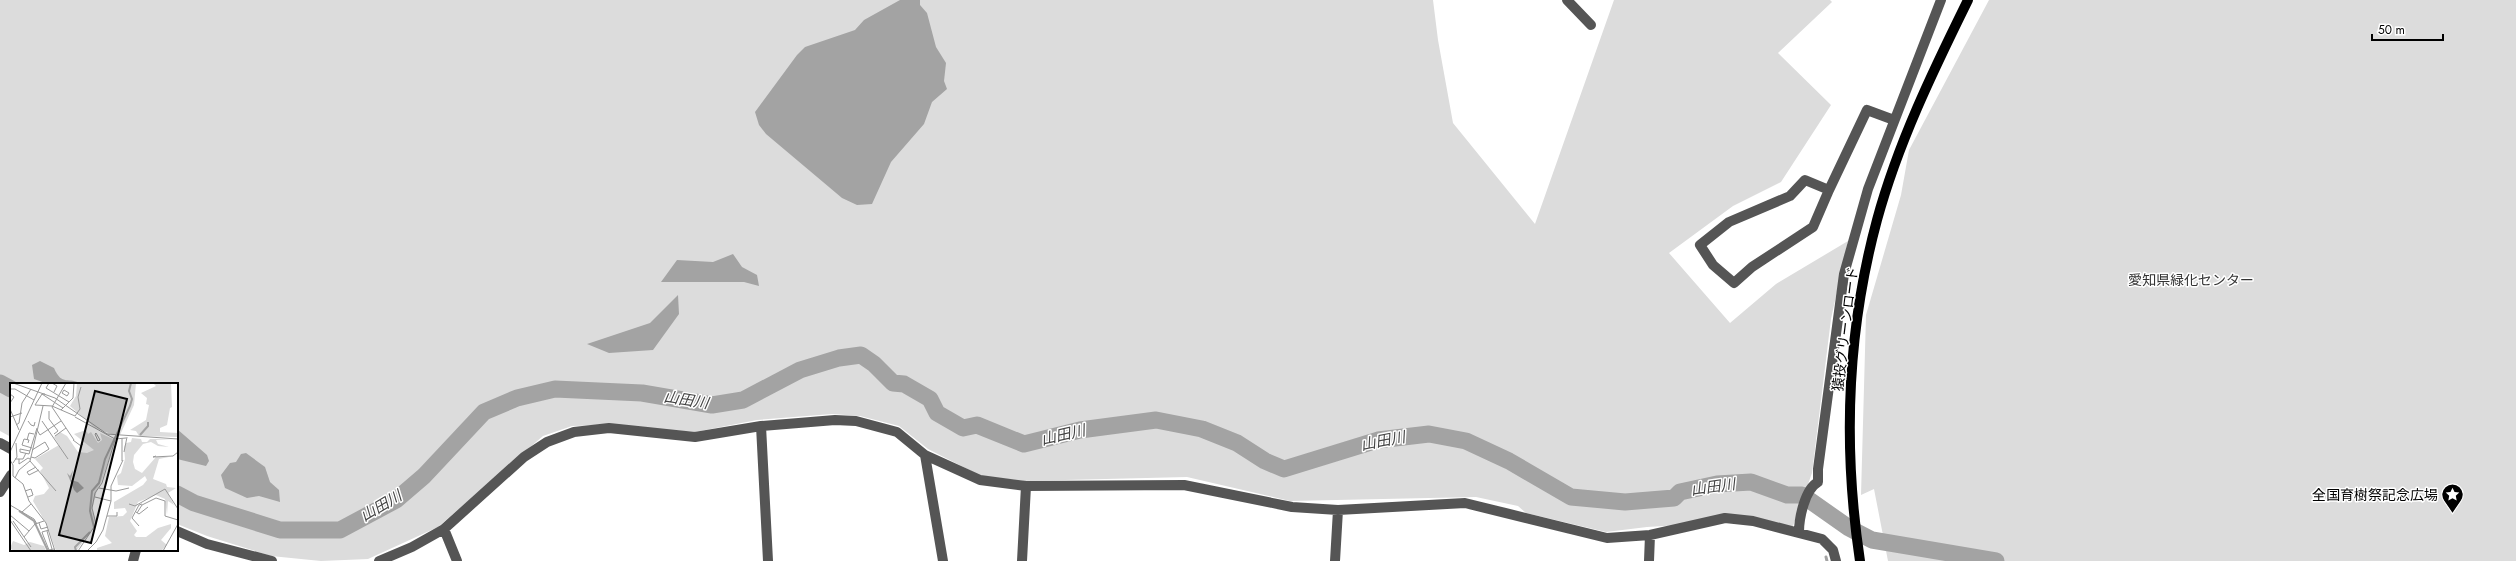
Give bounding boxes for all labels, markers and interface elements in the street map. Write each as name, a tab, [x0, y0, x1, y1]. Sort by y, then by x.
scale bar	[2372, 16, 2443, 42]
text: 50 m	[2378, 21, 2405, 39]
street label: 猿投グリーンロード	[1827, 266, 1863, 392]
park label: 愛知県緑化センター	[2128, 270, 2254, 290]
inset map	[10, 383, 178, 551]
water label: 山田川	[662, 386, 712, 415]
water label: 山田川	[1039, 419, 1089, 451]
water label: 山田川	[1359, 426, 1409, 456]
water label: 山田川	[1689, 473, 1739, 501]
place icon: 全国育樹祭記念広場	[2440, 482, 2466, 515]
water label: 山田川	[356, 484, 408, 527]
place label: 全国育樹祭記念広場	[2312, 485, 2438, 505]

